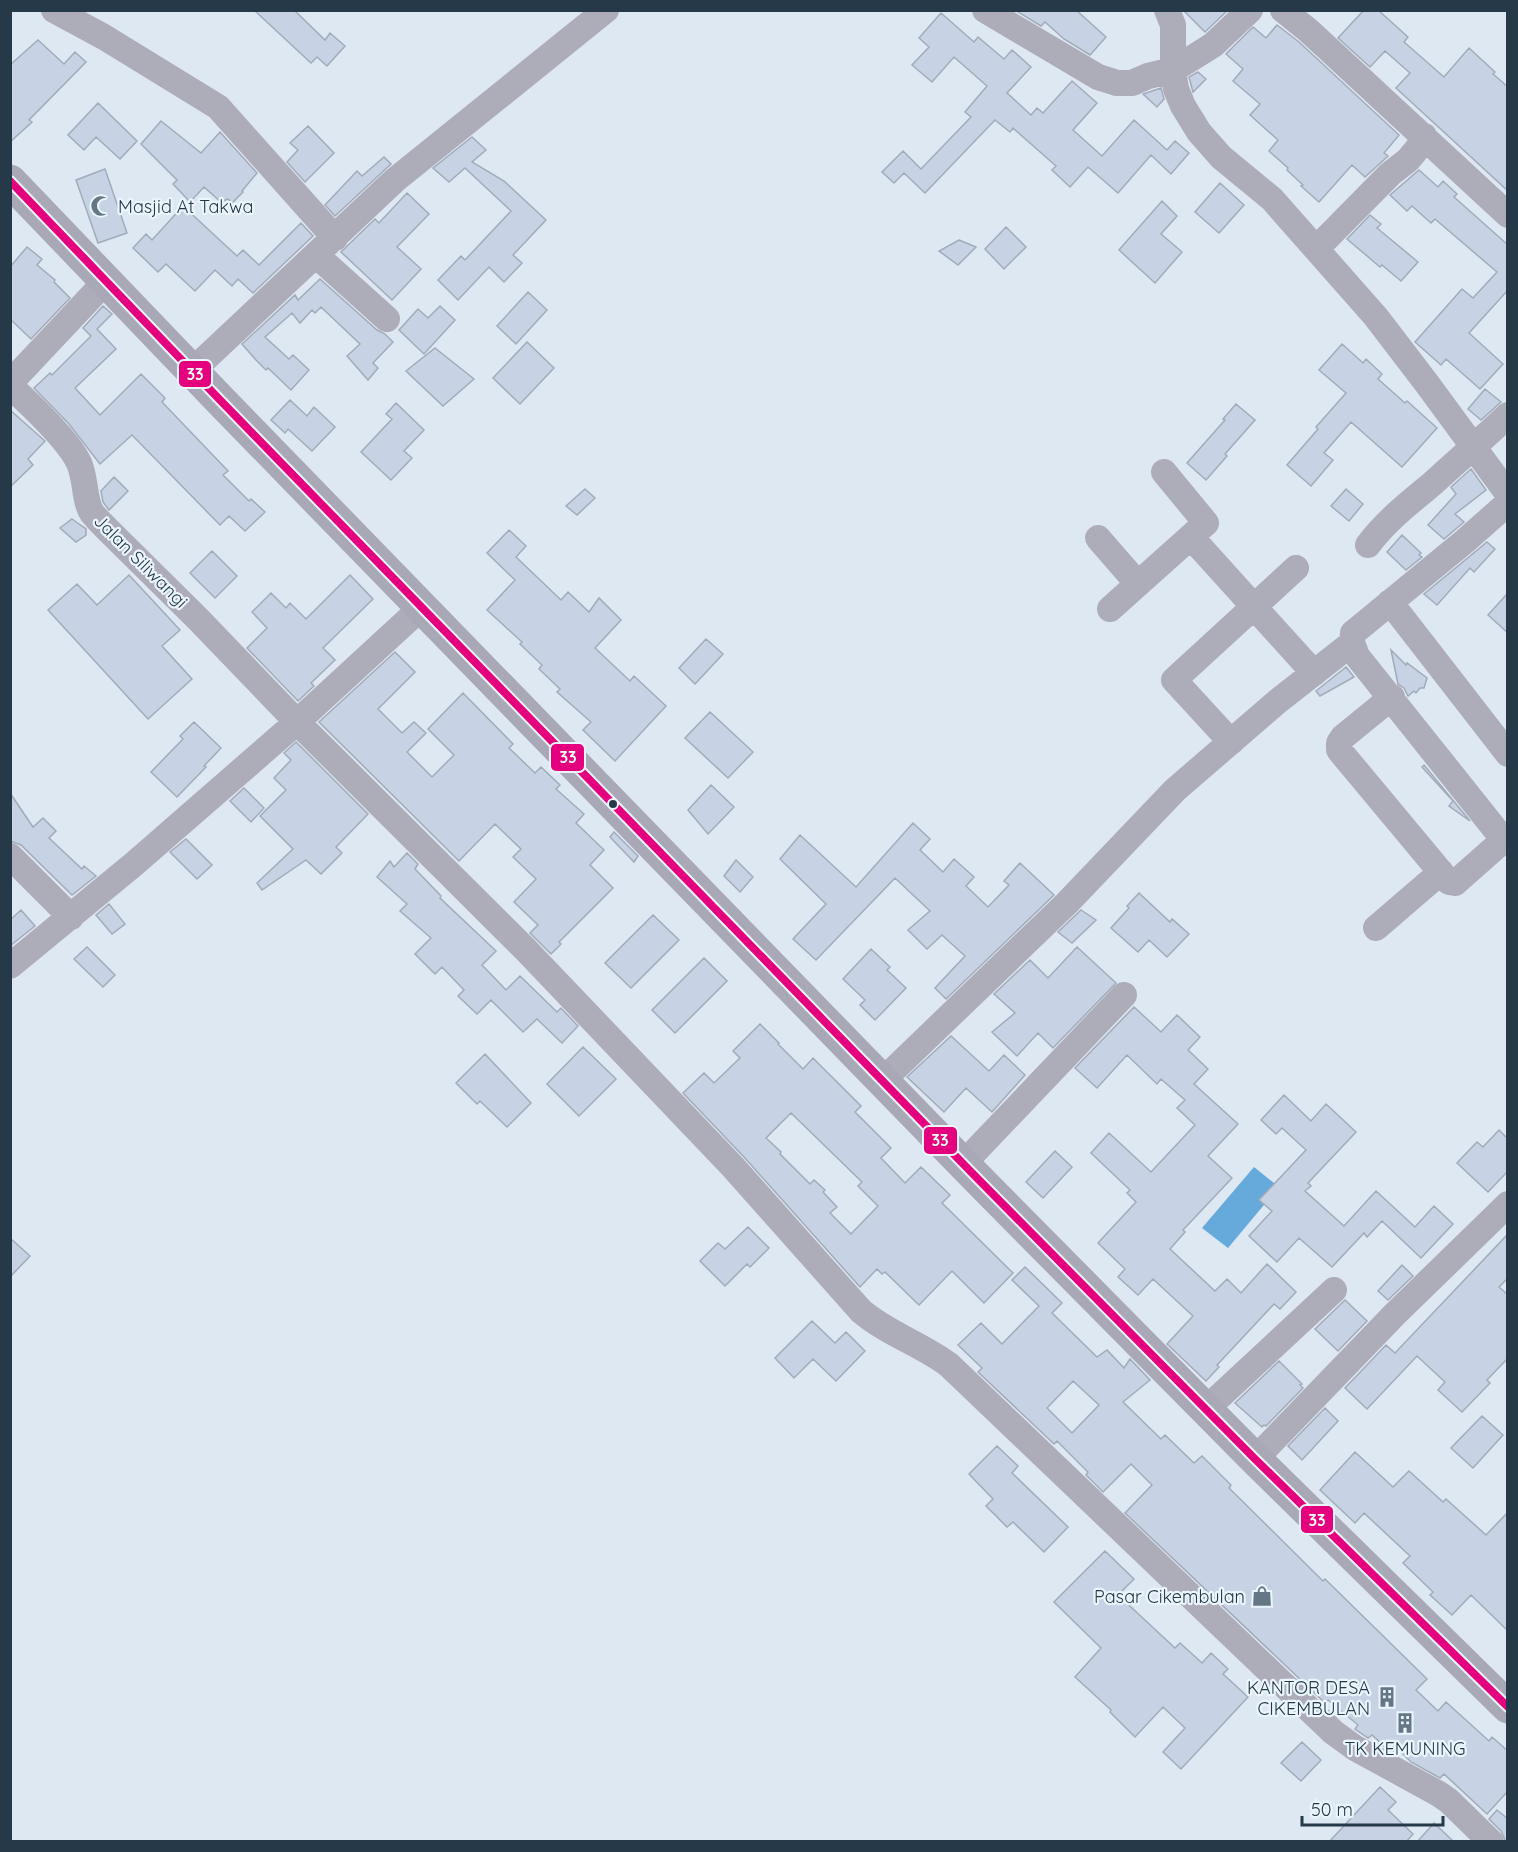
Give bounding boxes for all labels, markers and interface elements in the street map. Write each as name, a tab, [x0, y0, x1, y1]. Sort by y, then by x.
mosque icon: Masjid At Takwa	[89, 194, 113, 218]
place label: Masjid At Takwa	[118, 195, 253, 218]
line badge: 33	[178, 360, 212, 388]
text: 33	[186, 364, 204, 384]
street label: Jalan Siliwangi	[89, 509, 193, 613]
line badge: 33	[550, 743, 585, 772]
text: 33	[559, 747, 577, 767]
unlabelled marker	[607, 798, 619, 810]
line badge: 33	[923, 1126, 958, 1155]
text: 33	[931, 1130, 949, 1150]
line badge: 33	[1300, 1505, 1334, 1534]
text: 33	[1308, 1510, 1326, 1530]
shop icon: Pasar Cikembulan	[1250, 1584, 1274, 1608]
place label: Pasar Cikembulan	[1094, 1585, 1245, 1608]
place label: KANTOR DESA CIKEMBULAN	[1247, 1676, 1370, 1720]
building icon: KANTOR DESA CIKEMBULAN	[1375, 1685, 1399, 1709]
building icon: TK KEMUNING	[1393, 1711, 1417, 1735]
place label: TK KEMUNING	[1344, 1737, 1466, 1760]
scale bar	[1302, 1789, 1443, 1827]
text: 50 m	[1311, 1798, 1353, 1821]

